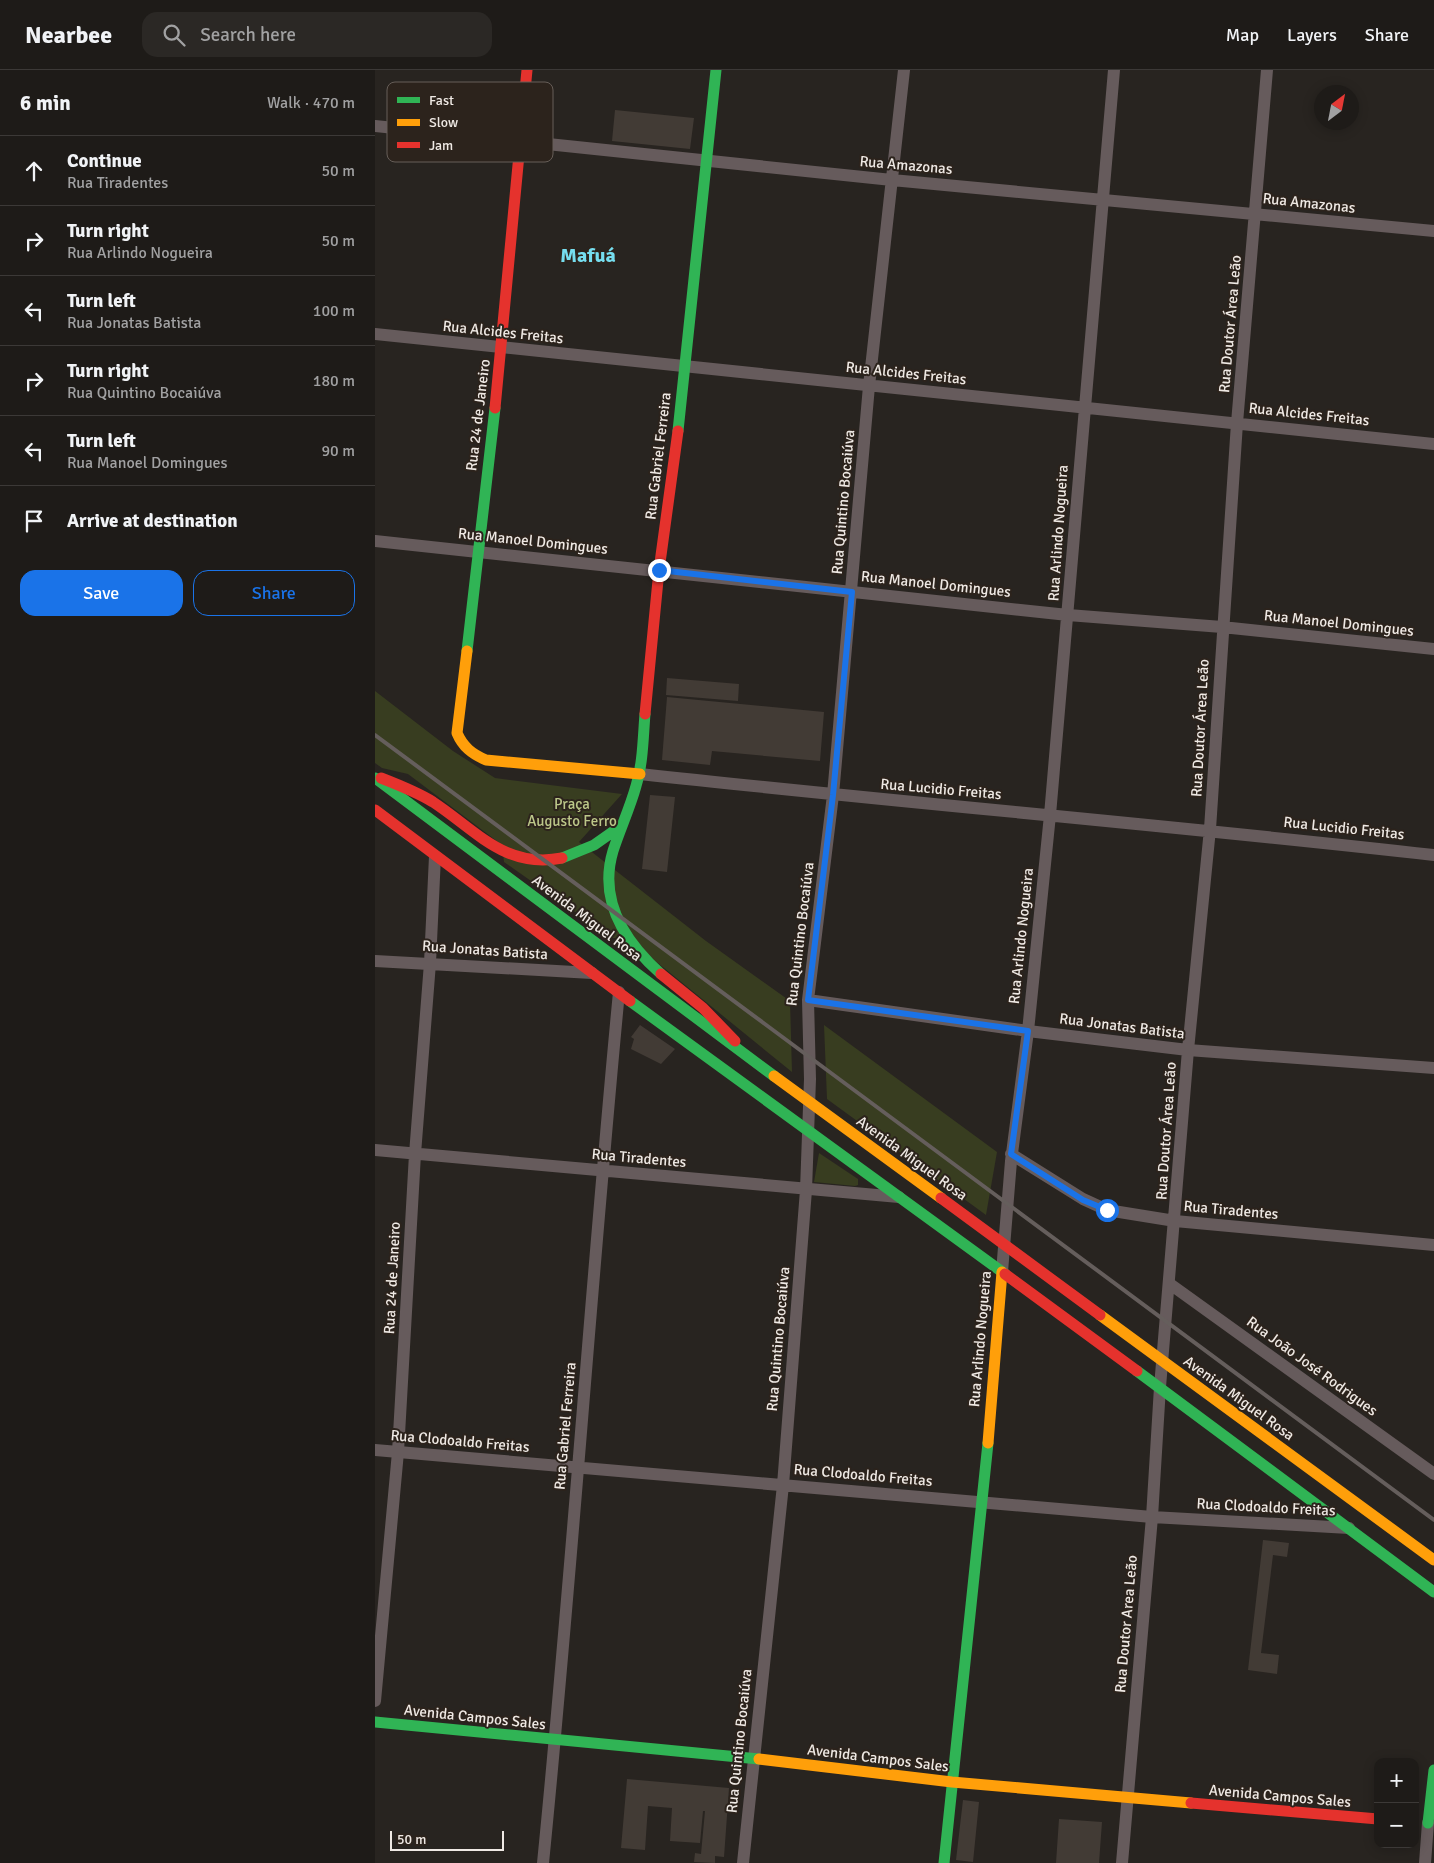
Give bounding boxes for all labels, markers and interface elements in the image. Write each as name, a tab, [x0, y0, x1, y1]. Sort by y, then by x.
search box	[142, 12, 492, 57]
text: Nearbee	[25, 20, 112, 50]
icon: search	[160, 21, 188, 49]
text: Search here	[200, 23, 296, 47]
text: Map	[1226, 24, 1259, 46]
text: Layers	[1287, 24, 1337, 46]
text: Share	[1365, 24, 1409, 46]
legend	[387, 82, 553, 162]
north arrow	[1314, 85, 1359, 130]
text: 6 min	[20, 90, 71, 116]
text: Fast	[429, 92, 454, 109]
text: Walk · 470 m	[267, 93, 355, 113]
text: Slow	[429, 114, 458, 131]
text: Jam	[429, 137, 453, 154]
text: Continue	[67, 149, 142, 173]
street label: Rua Amazonas	[859, 152, 954, 178]
icon: ahead	[20, 157, 48, 185]
text: 50 m	[321, 161, 355, 181]
text: Rua Tiradentes	[67, 173, 168, 193]
street label: Rua Amazonas	[1262, 189, 1357, 217]
text: Turn right	[67, 219, 149, 243]
icon: right	[20, 227, 48, 255]
text: 50 m	[321, 231, 355, 251]
text: Rua Arlindo Nogueira	[67, 243, 213, 263]
district label: Mafuá	[560, 243, 616, 268]
street label: Rua Doutor Área Leão	[1214, 254, 1245, 394]
text: Turn left	[67, 289, 136, 313]
icon: left	[20, 297, 48, 325]
text: 100 m	[313, 301, 355, 321]
text: Rua Jonatas Batista	[67, 313, 201, 333]
street label: Rua Alcides Freitas	[442, 317, 565, 347]
street label: Rua 24 de Janeiro	[462, 358, 494, 472]
street label: Rua Alcides Freitas	[845, 358, 968, 388]
text: Turn right	[67, 359, 149, 383]
icon: right	[20, 367, 48, 395]
text: 180 m	[313, 371, 355, 391]
text: Rua Quintino Bocaiúva	[67, 383, 222, 403]
street label: Rua Gabriel Ferreira	[641, 391, 675, 521]
street label: Rua Alcides Freitas	[1248, 399, 1371, 429]
text: Turn left	[67, 429, 136, 453]
street label: Rua Quintino Bocaiúva	[828, 429, 858, 575]
icon: left	[20, 437, 48, 465]
text: 90 m	[321, 441, 355, 461]
text: Rua Manoel Domingues	[67, 453, 228, 473]
street label: Rua Arlindo Nogueira	[1044, 464, 1072, 602]
icon: arrive	[20, 507, 48, 535]
text: Arrive at destination	[67, 509, 238, 533]
street label: Rua Manoel Domingues	[457, 524, 609, 558]
route end	[648, 559, 671, 582]
street label: Rua Manoel Domingues	[860, 567, 1012, 601]
button: Save	[20, 570, 183, 616]
button: Share	[193, 570, 355, 616]
street label: Rua Manoel Domingues	[1263, 606, 1415, 640]
street label: Rua Doutor Área Leão	[1186, 658, 1213, 798]
street label: Rua Lucidio Freitas	[880, 775, 1003, 803]
park label: Praça Augusto Ferro	[527, 795, 617, 830]
street label: Rua Lucidio Freitas	[1283, 813, 1406, 843]
street label: Rua Quintino Bocaiúva	[782, 861, 818, 1007]
street label: Rua Arlindo Nogueira	[1005, 867, 1037, 1005]
street label: Avenida Miguel Rosa	[529, 871, 645, 965]
street label: Rua Jonatas Batista	[422, 937, 548, 963]
street label: Rua Jonatas Batista	[1058, 1009, 1186, 1043]
street label: Rua Doutor Área Leão	[1151, 1061, 1180, 1201]
street label: Avenida Miguel Rosa	[853, 1112, 971, 1204]
street label: Rua Tiradentes	[591, 1145, 688, 1171]
street label: Rua Tiradentes	[1183, 1197, 1280, 1223]
route start	[1096, 1199, 1119, 1222]
street label: Rua 24 de Janeiro	[380, 1221, 404, 1335]
street label: Rua Quintino Bocaiúva	[763, 1266, 793, 1412]
street label: Rua Arlindo Nogueira	[965, 1270, 995, 1408]
street label: Rua João José Rodrigues	[1243, 1312, 1381, 1420]
street label: Avenida Miguel Rosa	[1180, 1352, 1298, 1444]
street label: Rua Gabriel Ferreira	[550, 1361, 580, 1491]
street label: Rua Clodoaldo Freitas	[390, 1426, 531, 1456]
street label: Rua Clodoaldo Freitas	[793, 1460, 934, 1490]
street label: Rua Clodoaldo Freitas	[1196, 1494, 1336, 1520]
street label: Rua Doutor Area Leão	[1111, 1554, 1141, 1694]
street label: Rua Quintino Bocaiúva	[722, 1668, 756, 1814]
street label: Avenida Campos Sales	[403, 1701, 547, 1733]
street label: Avenida Campos Sales	[806, 1740, 950, 1776]
map controls	[1374, 1758, 1419, 1848]
button: +	[1374, 1758, 1419, 1803]
street label: Avenida Campos Sales	[1208, 1781, 1352, 1811]
button: −	[1374, 1803, 1419, 1848]
scale bar	[390, 1828, 504, 1851]
text: 50 m	[397, 1831, 426, 1848]

